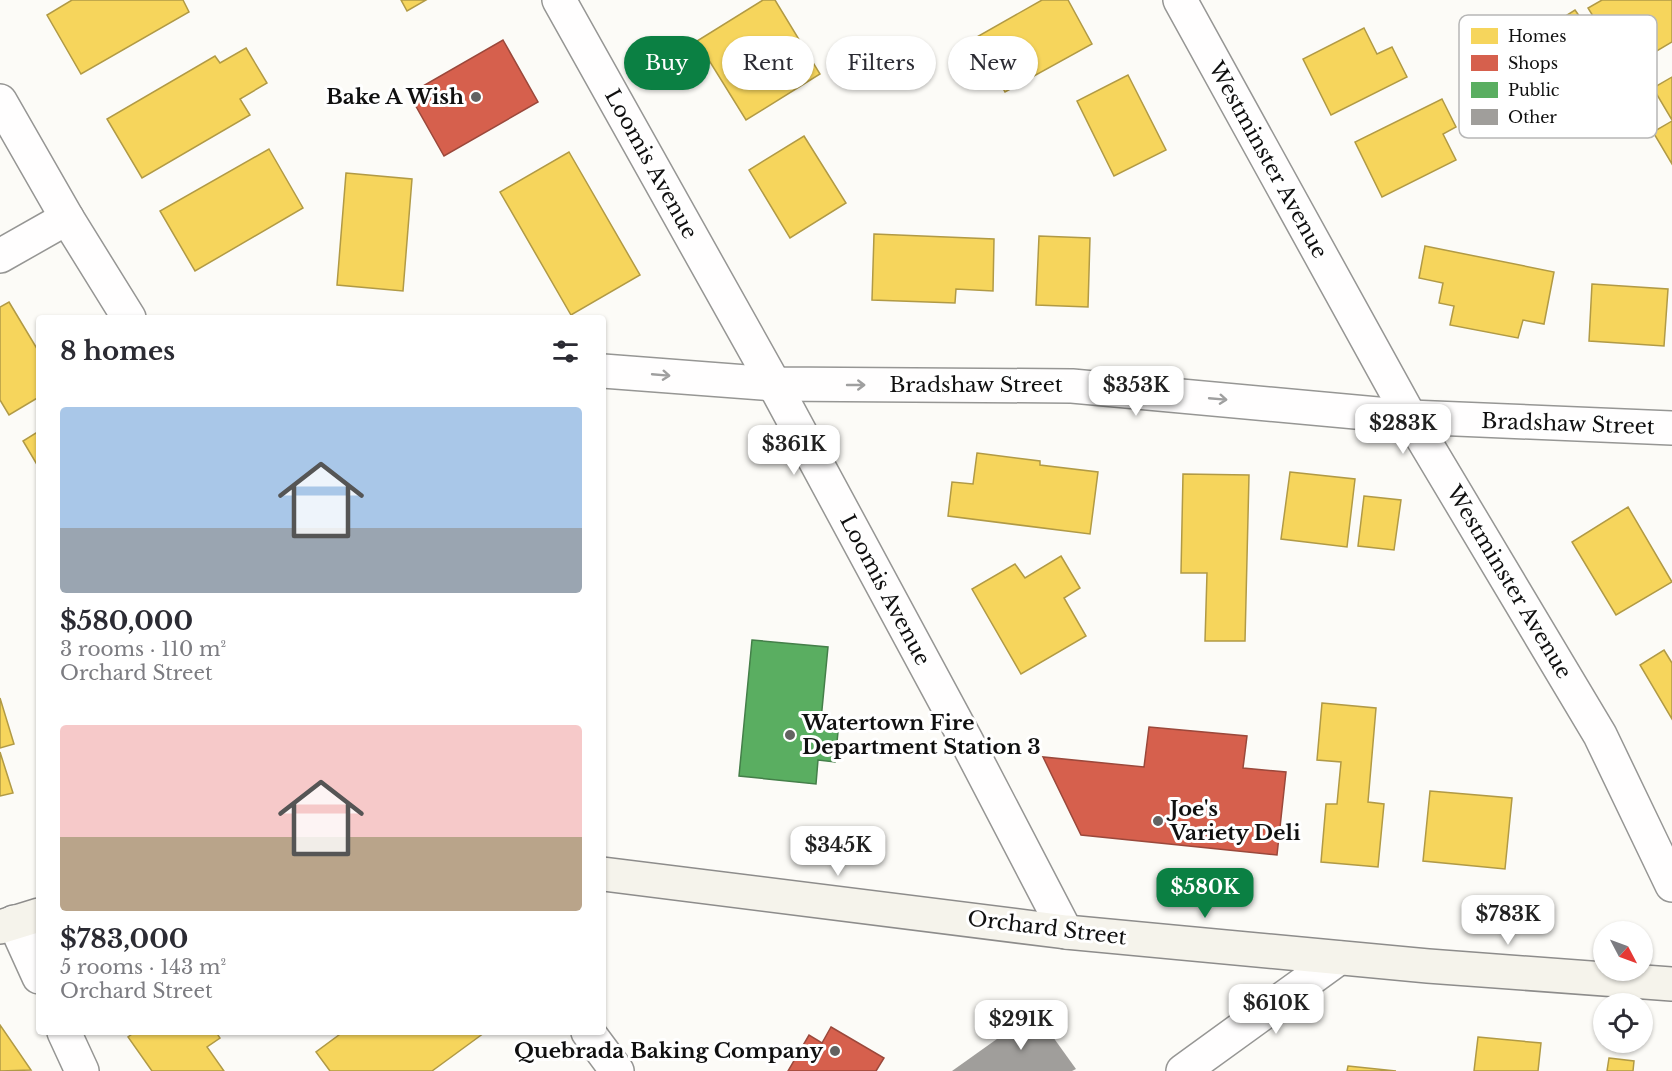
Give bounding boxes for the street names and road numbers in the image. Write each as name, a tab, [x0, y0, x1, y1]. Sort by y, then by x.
street label: Westminster Avenue	[1203, 56, 1333, 263]
street label: Loomis Avenue	[599, 85, 703, 243]
street label: Bradshaw Street	[889, 372, 1063, 398]
street label: Bradshaw Street	[1481, 408, 1655, 440]
street label: Westminster Avenue	[1440, 480, 1577, 683]
street label: Loomis Avenue	[834, 510, 936, 670]
street label: Orchard Street	[966, 905, 1128, 951]

